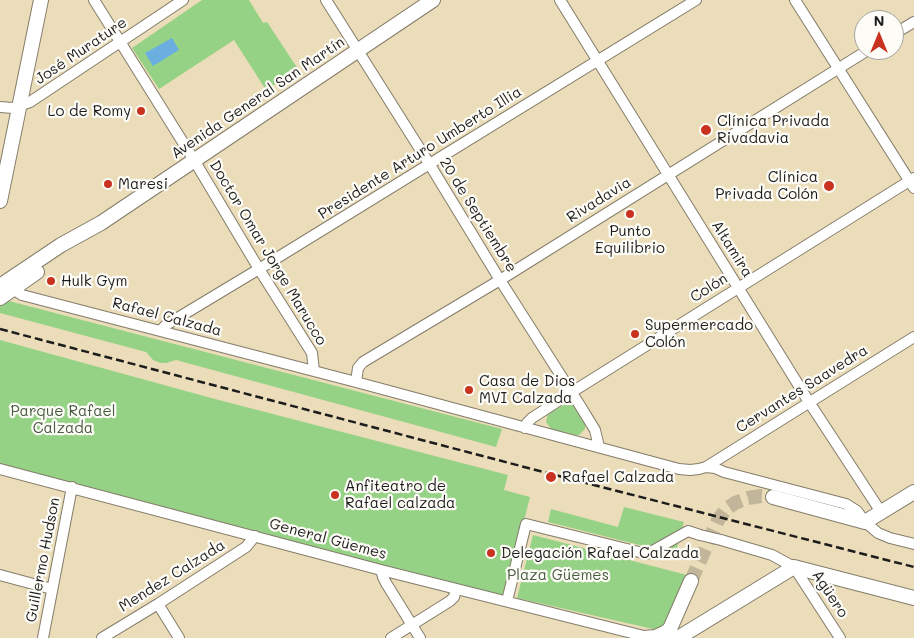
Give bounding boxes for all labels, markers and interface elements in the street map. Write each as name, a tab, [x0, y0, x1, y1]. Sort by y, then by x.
north arrow	[854, 10, 904, 60]
text: N	[874, 11, 884, 30]
street label: José Murature	[32, 14, 130, 88]
street label: Avenida General San Martín	[168, 33, 348, 163]
street label: Presidente Arturo Umberto Illia	[315, 83, 525, 223]
place label: Lo de Romy	[48, 102, 131, 120]
marker: Lo de Romy	[135, 105, 147, 117]
place label: Clínica Privada Rivadavia	[717, 112, 829, 147]
marker: Clínica Privada Rivadavia	[699, 123, 713, 137]
street label: 20 de Septiembre	[435, 154, 521, 276]
street label: Doctor Omar Jorge Marucco	[206, 157, 330, 349]
place label: Clínica Privada Colón	[715, 168, 818, 203]
street label: Rivadavia	[564, 173, 634, 227]
place label: Maresi	[118, 175, 168, 193]
marker: Maresi	[102, 178, 114, 190]
marker: Clínica Privada Colón	[822, 179, 836, 193]
marker: Punto Equilibrio	[624, 208, 636, 220]
street label: Altamira	[708, 217, 756, 281]
place label: Punto Equilibrio	[595, 222, 665, 257]
street label: Colón	[687, 270, 731, 306]
place label: Hulk Gym	[61, 272, 127, 290]
marker: Hulk Gym	[45, 275, 57, 287]
street label: Rafael Calzada	[110, 294, 224, 340]
place label: Supermercado Colón	[645, 316, 753, 351]
marker: Supermercado Colón	[629, 328, 641, 340]
street label: Cervantes Saavedra	[733, 341, 871, 437]
place label: Casa de Dios MVI Calzada	[479, 372, 575, 407]
marker: Casa de Dios MVI Calzada	[463, 384, 475, 396]
park label: Parque Rafael Calzada	[10, 402, 116, 437]
place label: Rafael Calzada	[562, 468, 674, 486]
marker: Rafael Calzada	[544, 470, 558, 484]
place label: Anfiteatro de Rafael calzada	[345, 477, 455, 512]
marker: Anfiteatro de Rafael calzada	[329, 489, 341, 501]
street label: Guillermo Hudson	[22, 496, 64, 624]
street label: General Güemes	[267, 515, 389, 563]
street label: Mendez Calzada	[116, 536, 228, 616]
place label: Delegación Rafael Calzada	[501, 544, 699, 562]
marker: Delegación Rafael Calzada	[485, 547, 497, 559]
park label: Plaza Güemes	[507, 566, 609, 584]
street label: Agüero	[808, 567, 852, 621]

